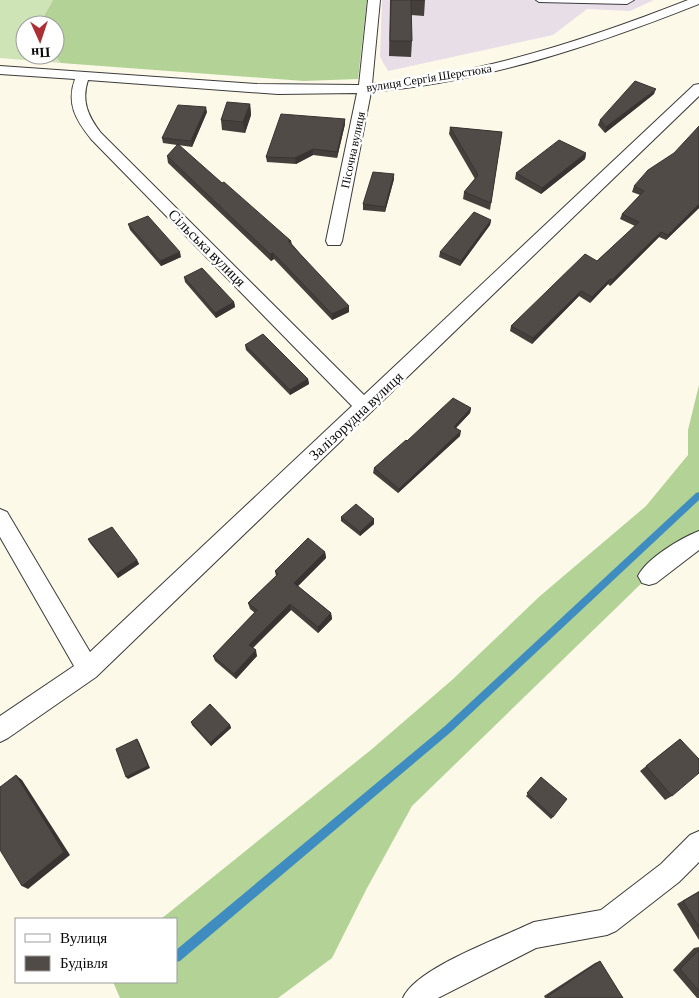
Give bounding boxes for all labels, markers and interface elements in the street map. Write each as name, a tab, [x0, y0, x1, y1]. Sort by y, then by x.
north arrow	[15, 15, 65, 65]
text: Пн	[31, 44, 51, 61]
street label: вулиця Сергія Шерстюка	[365, 61, 493, 95]
street label: Пісочна вулиця	[338, 110, 368, 190]
street label: Сільська вулиця	[165, 206, 249, 290]
street label: Залізорудна вулиця	[306, 368, 406, 464]
legend	[15, 918, 178, 983]
text: Вулиця	[60, 930, 107, 946]
text: Будівля	[60, 955, 108, 971]

